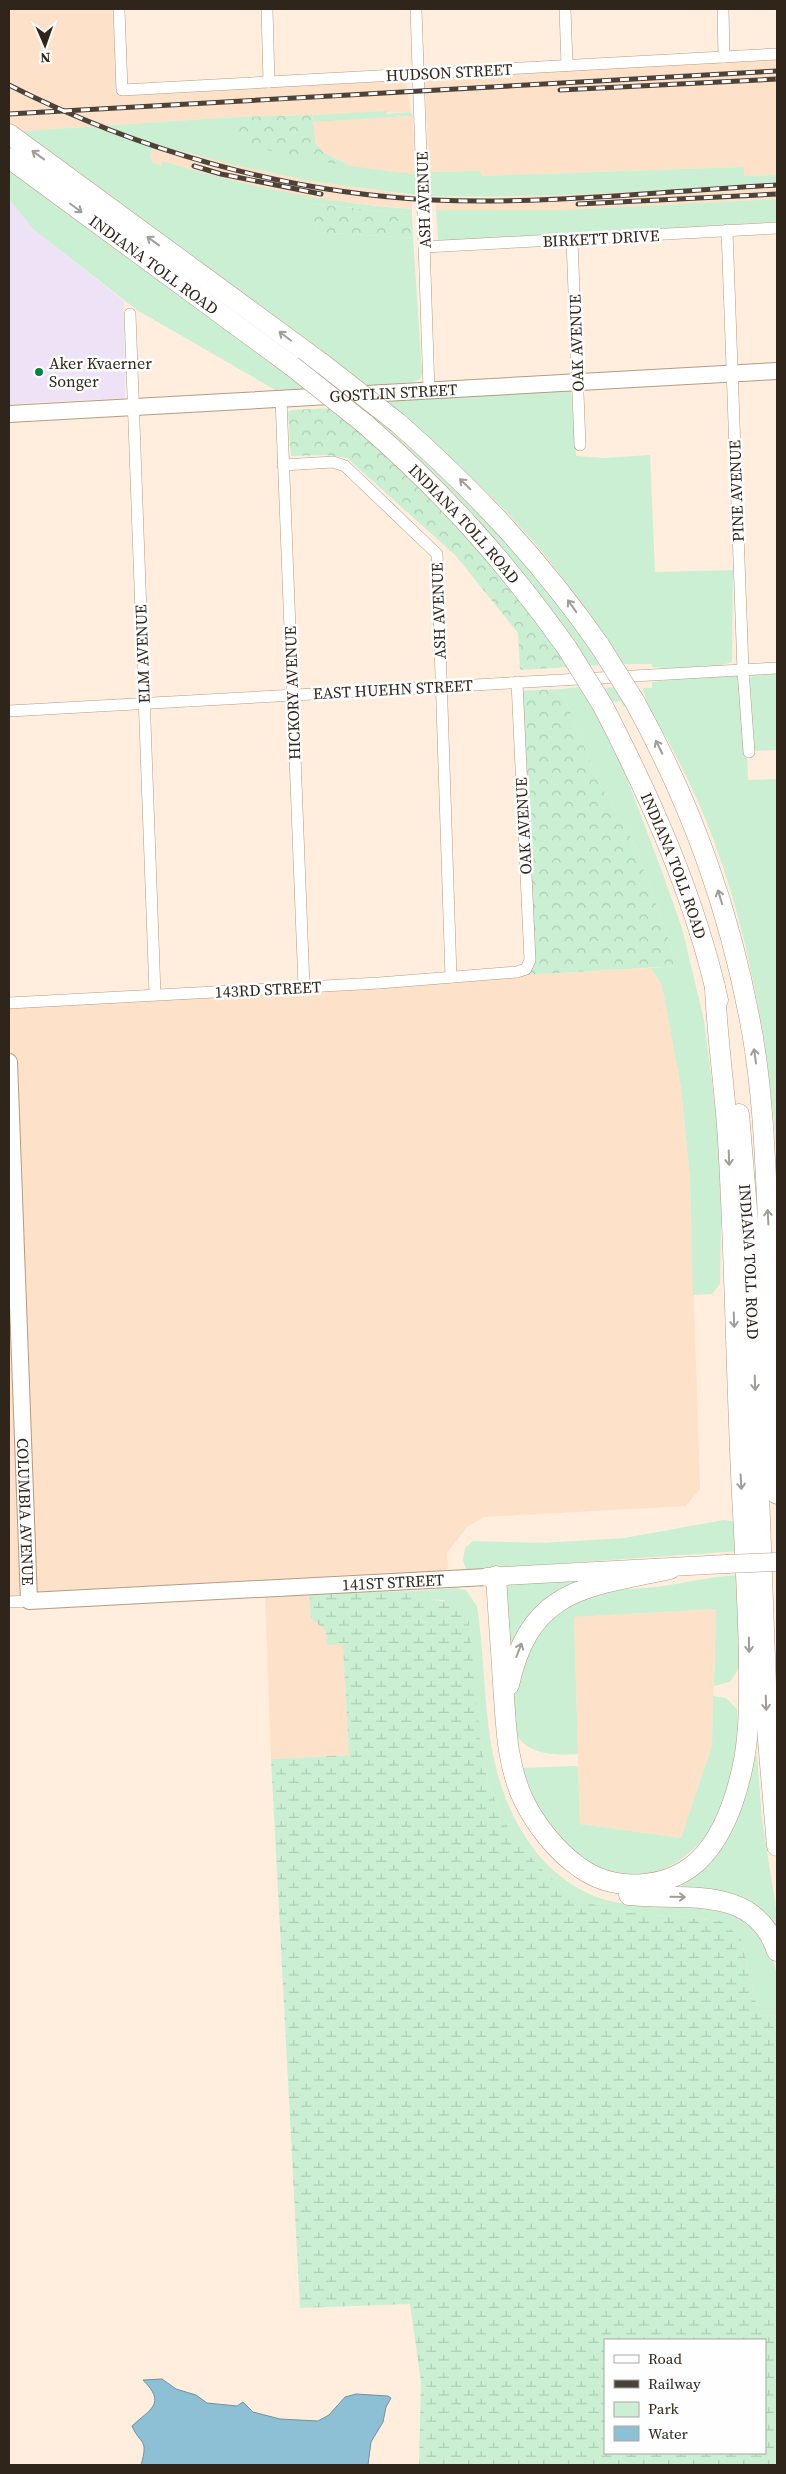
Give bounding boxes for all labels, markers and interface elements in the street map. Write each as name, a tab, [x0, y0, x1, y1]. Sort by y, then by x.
north arrow	[20, 20, 70, 70]
text: N	[40, 48, 51, 68]
street label: HUDSON STREET	[385, 58, 513, 86]
one-way arrow	[31, 150, 45, 160]
street label: ASH AVENUE	[410, 151, 436, 249]
one-way arrow	[69, 202, 82, 213]
street label: INDIANA TOLL ROAD	[85, 210, 223, 320]
street label: BIRKETT DRIVE	[542, 224, 660, 252]
one-way arrow	[147, 235, 161, 246]
street label: OAK AVENUE	[563, 294, 589, 392]
one-way arrow	[278, 331, 292, 341]
place label: Aker Kvaerner Songer	[49, 352, 152, 392]
marker: Aker Kvaerner Songer	[33, 366, 45, 378]
street label: GOSTLIN STREET	[329, 378, 458, 407]
street label: PINE AVENUE	[723, 439, 749, 542]
street label: INDIANA TOLL ROAD	[404, 459, 525, 588]
one-way arrow	[459, 478, 472, 490]
street label: ASH AVENUE	[425, 562, 451, 660]
one-way arrow	[567, 599, 577, 613]
street label: ELM AVENUE	[129, 604, 155, 704]
street label: HICKORY AVENUE	[279, 625, 305, 760]
street label: EAST HUEHN STREET	[312, 674, 474, 704]
one-way arrow	[654, 739, 664, 754]
street label: OAK AVENUE	[509, 777, 537, 875]
street label: INDIANA TOLL ROAD	[636, 789, 712, 942]
one-way arrow	[714, 890, 724, 906]
street label: 143RD STREET	[214, 975, 322, 1003]
one-way arrow	[750, 1048, 760, 1064]
one-way arrow	[724, 1149, 733, 1165]
street label: INDIANA TOLL ROAD	[734, 1183, 764, 1340]
one-way arrow	[763, 1210, 772, 1226]
one-way arrow	[729, 1312, 739, 1328]
one-way arrow	[751, 1375, 760, 1391]
street label: COLUMBIA AVENUE	[12, 1438, 39, 1586]
one-way arrow	[737, 1474, 746, 1490]
street label: 141ST STREET	[341, 1568, 445, 1596]
one-way arrow	[744, 1636, 754, 1652]
one-way arrow	[515, 1643, 524, 1658]
one-way arrow	[762, 1694, 771, 1710]
one-way arrow	[669, 1892, 685, 1902]
legend	[604, 2339, 766, 2454]
text: Road	[648, 2348, 682, 2369]
text: Railway	[648, 2373, 701, 2394]
text: Park	[648, 2398, 680, 2419]
text: Water	[648, 2423, 689, 2444]

